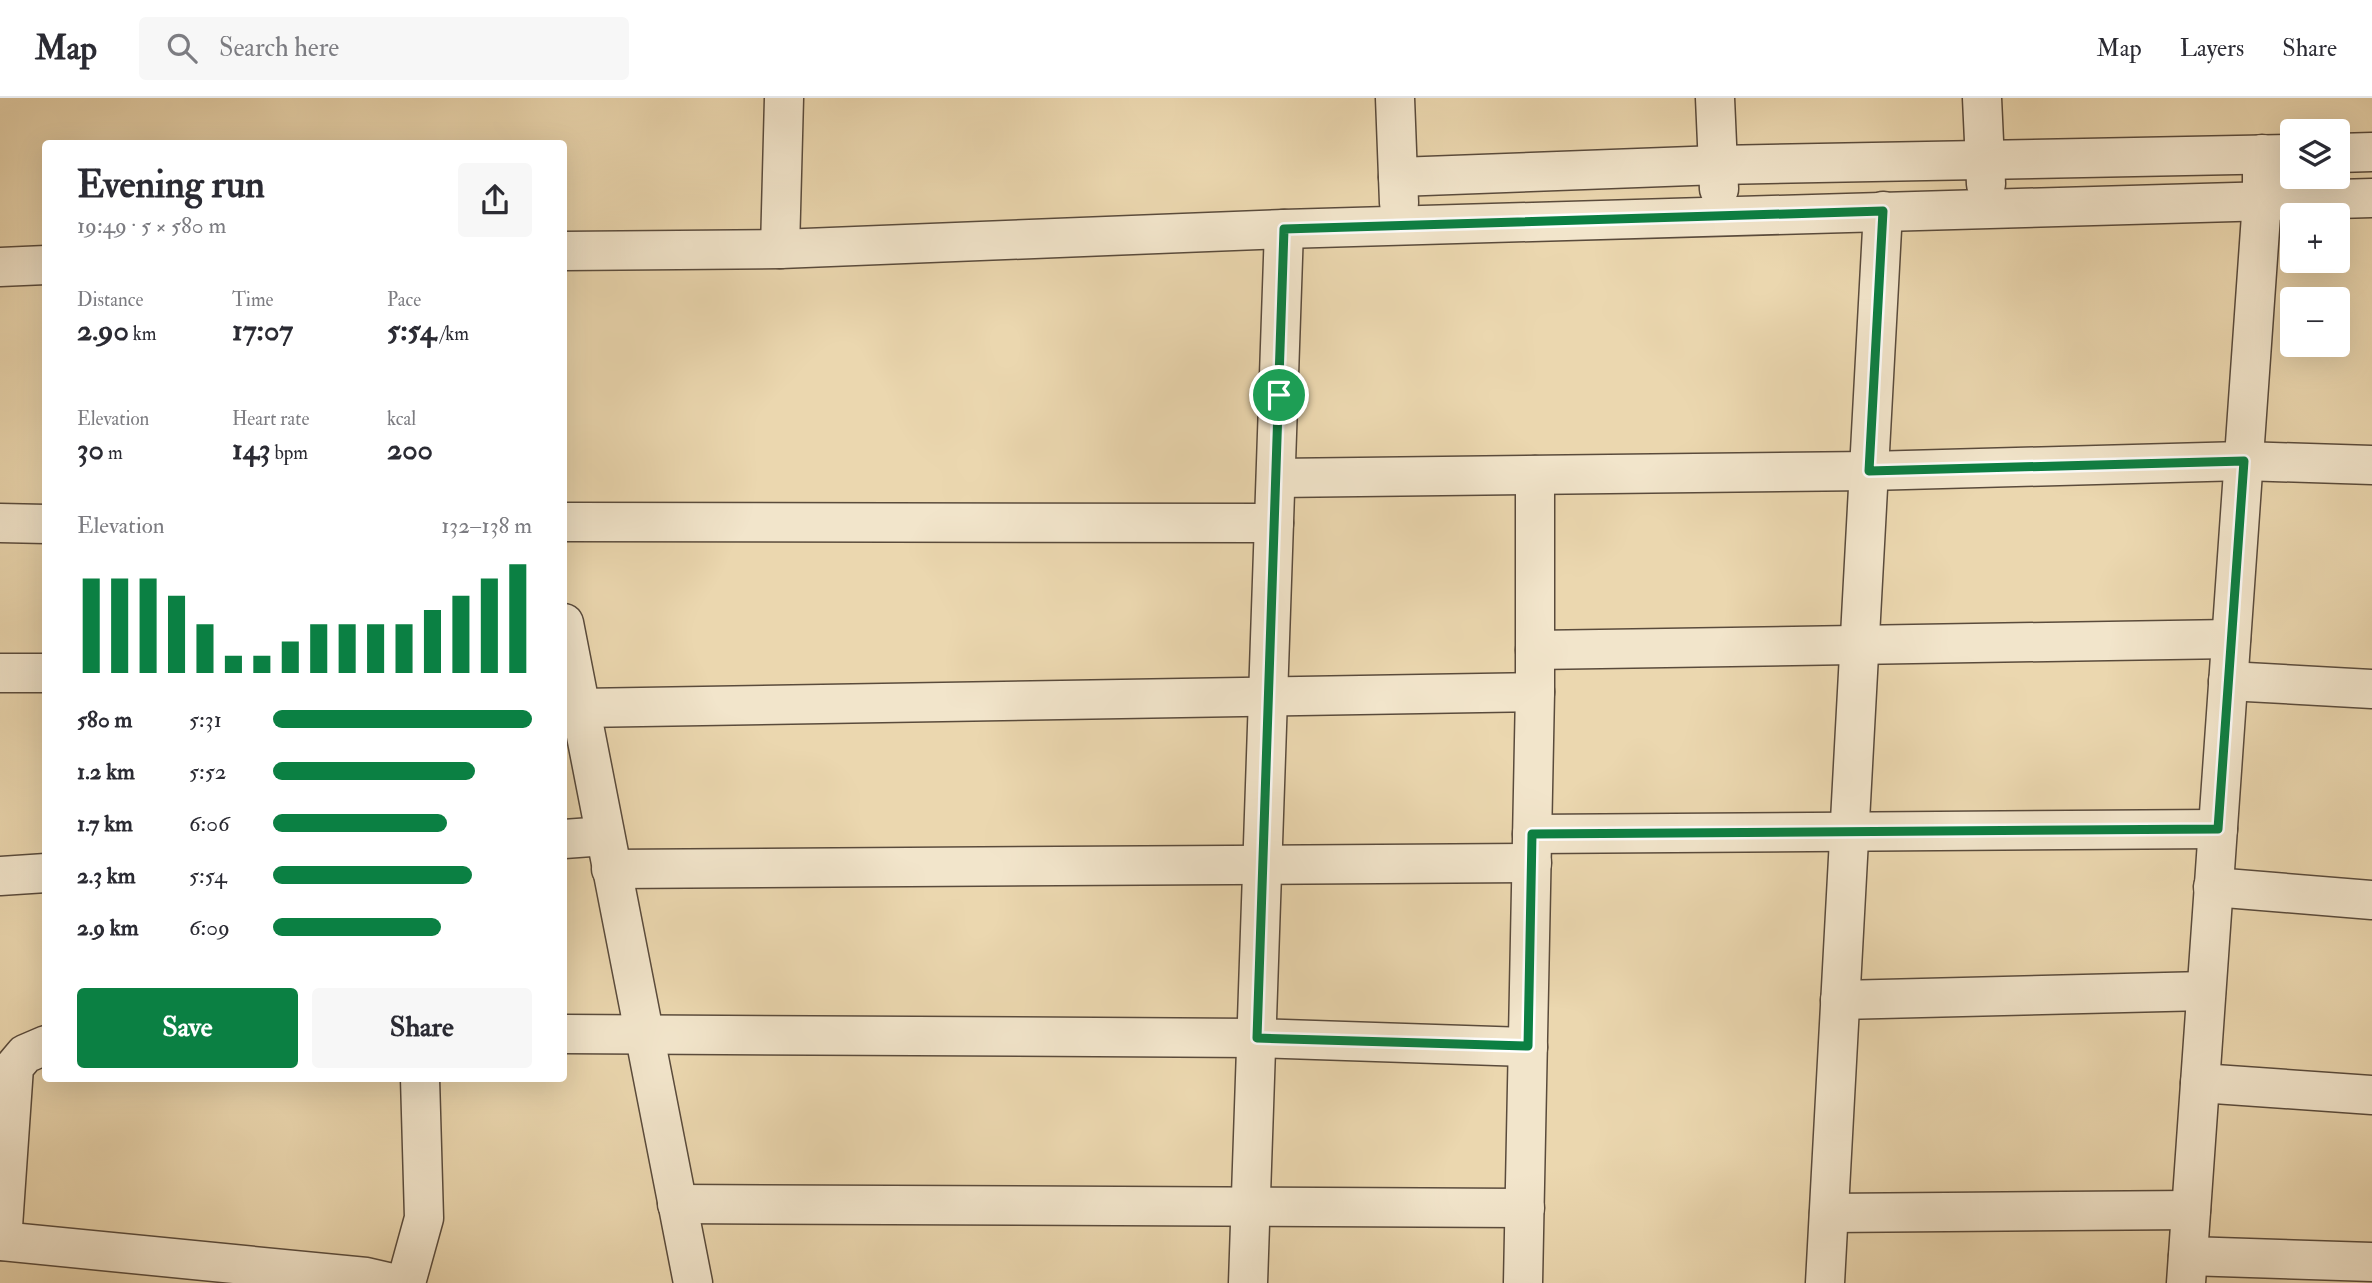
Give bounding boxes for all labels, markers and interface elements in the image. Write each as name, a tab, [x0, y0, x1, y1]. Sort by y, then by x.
search box	[139, 17, 629, 80]
text: Map	[35, 28, 97, 69]
icon: search	[163, 29, 201, 67]
text: Search here	[219, 32, 339, 64]
text: Map	[2097, 33, 2142, 64]
text: Layers	[2180, 33, 2244, 64]
text: Share	[2282, 33, 2337, 64]
map controls	[2280, 119, 2350, 357]
button: layers	[2280, 119, 2350, 189]
text: Evening run	[77, 161, 265, 209]
button: share	[458, 163, 532, 237]
button: +	[2280, 203, 2350, 273]
text: 19:49 · 5 × 580 m	[77, 211, 226, 240]
button: −	[2280, 287, 2350, 357]
text: Distance	[77, 288, 143, 312]
text: Time	[232, 288, 274, 312]
text: Pace	[387, 288, 421, 312]
text: 2.90	[77, 312, 129, 349]
text: 17:07	[232, 312, 293, 349]
text: 5:54	[387, 312, 436, 349]
text: km	[129, 322, 157, 346]
text: /km	[436, 322, 469, 346]
pin	[1249, 365, 1309, 425]
icon: arrive	[1260, 376, 1298, 414]
text: Elevation	[77, 407, 149, 431]
text: Heart rate	[232, 407, 309, 431]
text: kcal	[387, 407, 416, 431]
text: 30	[77, 431, 104, 468]
text: 143	[232, 431, 270, 468]
text: 200	[387, 431, 433, 468]
text: m	[104, 441, 123, 465]
text: bpm	[270, 441, 308, 465]
text: Elevation	[77, 511, 165, 540]
text: 132–138 m	[441, 511, 532, 540]
text: 580 m	[77, 705, 132, 734]
text: 5:31	[189, 705, 222, 734]
text: 1.2 km	[77, 757, 135, 786]
text: 5:52	[189, 757, 226, 786]
text: 1.7 km	[77, 809, 133, 838]
text: 6:06	[189, 809, 230, 838]
text: 2.3 km	[77, 861, 136, 890]
text: 5:54	[189, 861, 227, 890]
text: 2.9 km	[77, 913, 139, 942]
text: 6:09	[189, 913, 230, 942]
button: Save	[77, 988, 298, 1068]
button: Share	[312, 988, 532, 1068]

